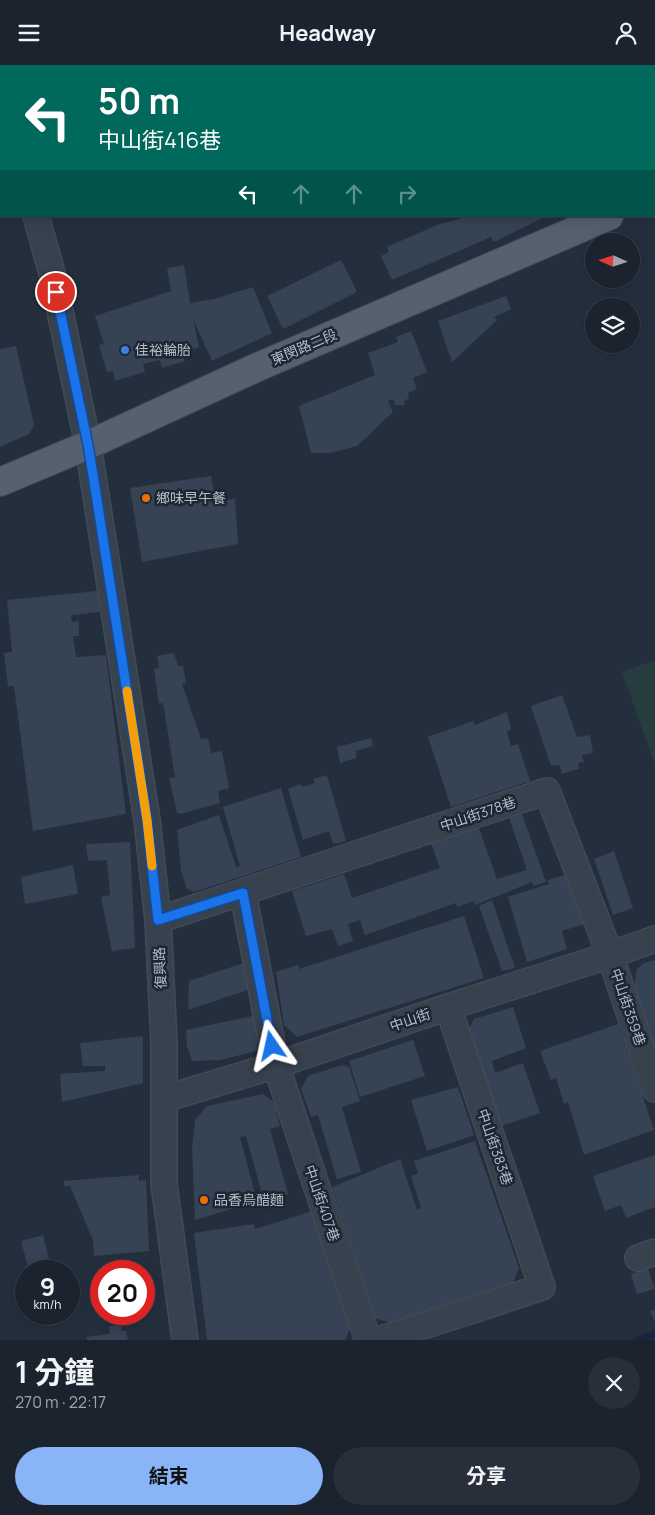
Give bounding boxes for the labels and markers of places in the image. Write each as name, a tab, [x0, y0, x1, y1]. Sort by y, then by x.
pin	[35, 271, 77, 313]
place label: 佳裕輪胎	[135, 340, 191, 359]
marker: 佳裕輪胎	[119, 344, 131, 356]
place label: 鄉味早午餐	[156, 488, 226, 507]
marker: 鄉味早午餐	[140, 492, 152, 504]
place label: 品香烏醋麵	[214, 1190, 284, 1209]
marker: 品香烏醋麵	[198, 1194, 210, 1206]

